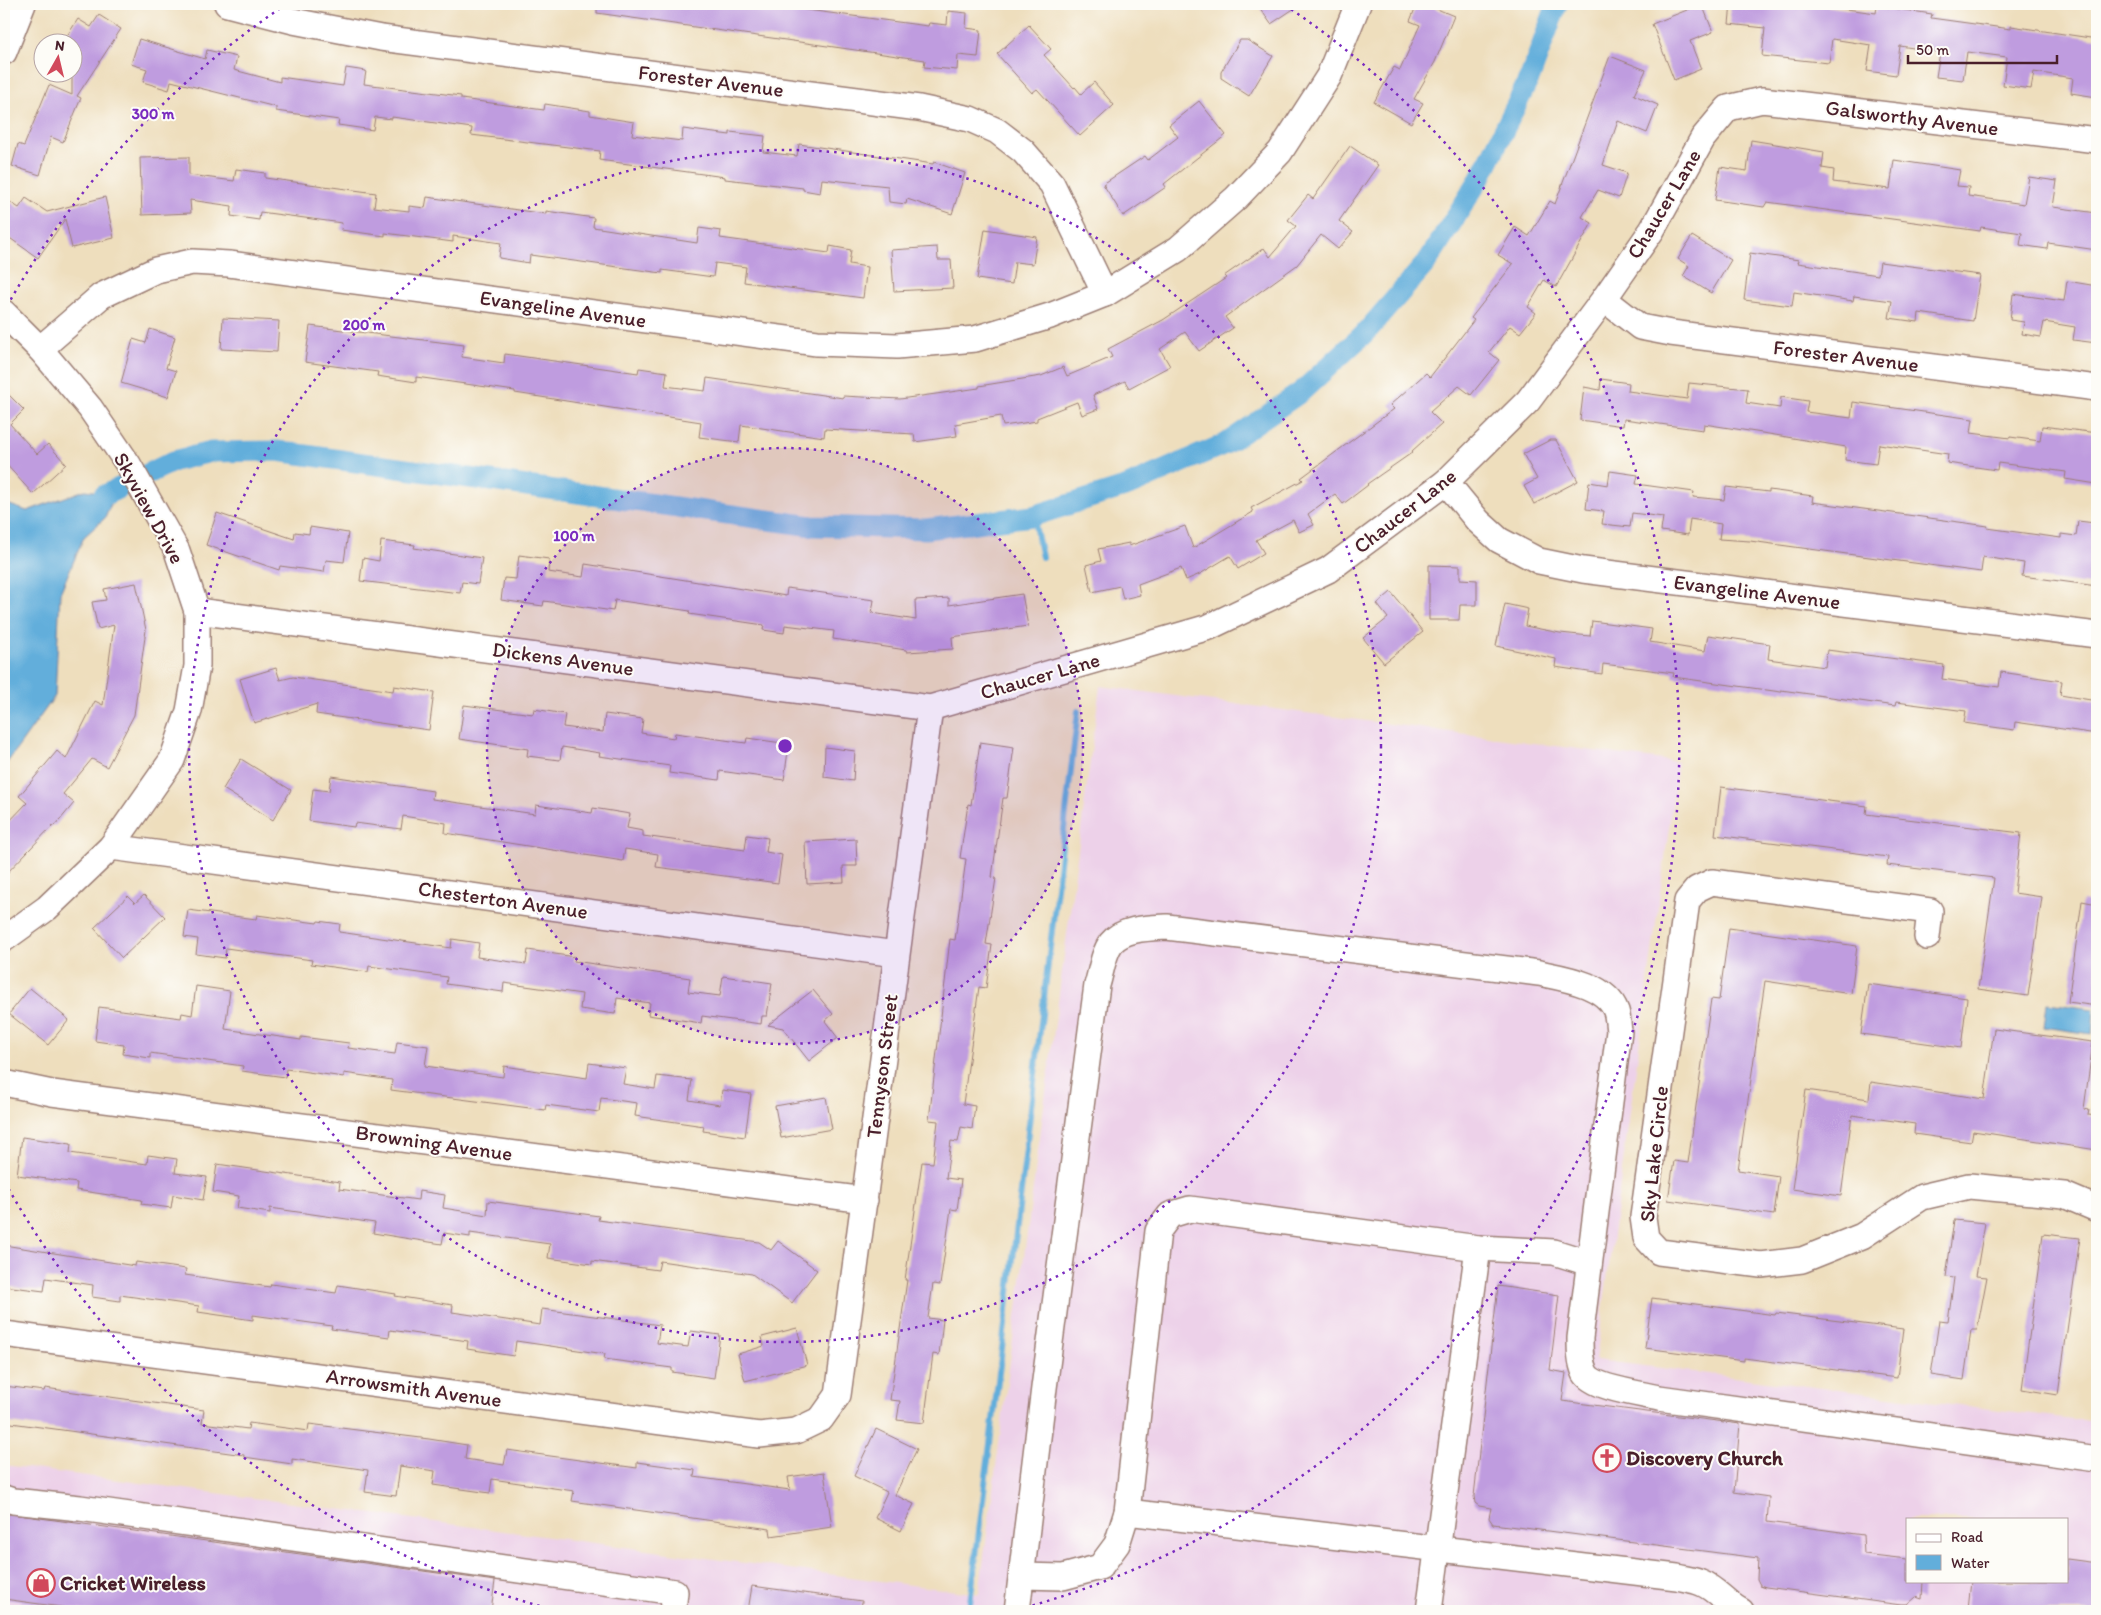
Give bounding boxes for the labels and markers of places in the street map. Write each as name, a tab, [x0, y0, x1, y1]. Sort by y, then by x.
centre of rings	[776, 737, 794, 755]
church icon: Discovery Church	[1592, 1443, 1622, 1473]
place label: Discovery Church	[1626, 1445, 1784, 1471]
shop icon: Cricket Wireless	[26, 1568, 56, 1598]
place label: Cricket Wireless	[60, 1570, 206, 1595]

